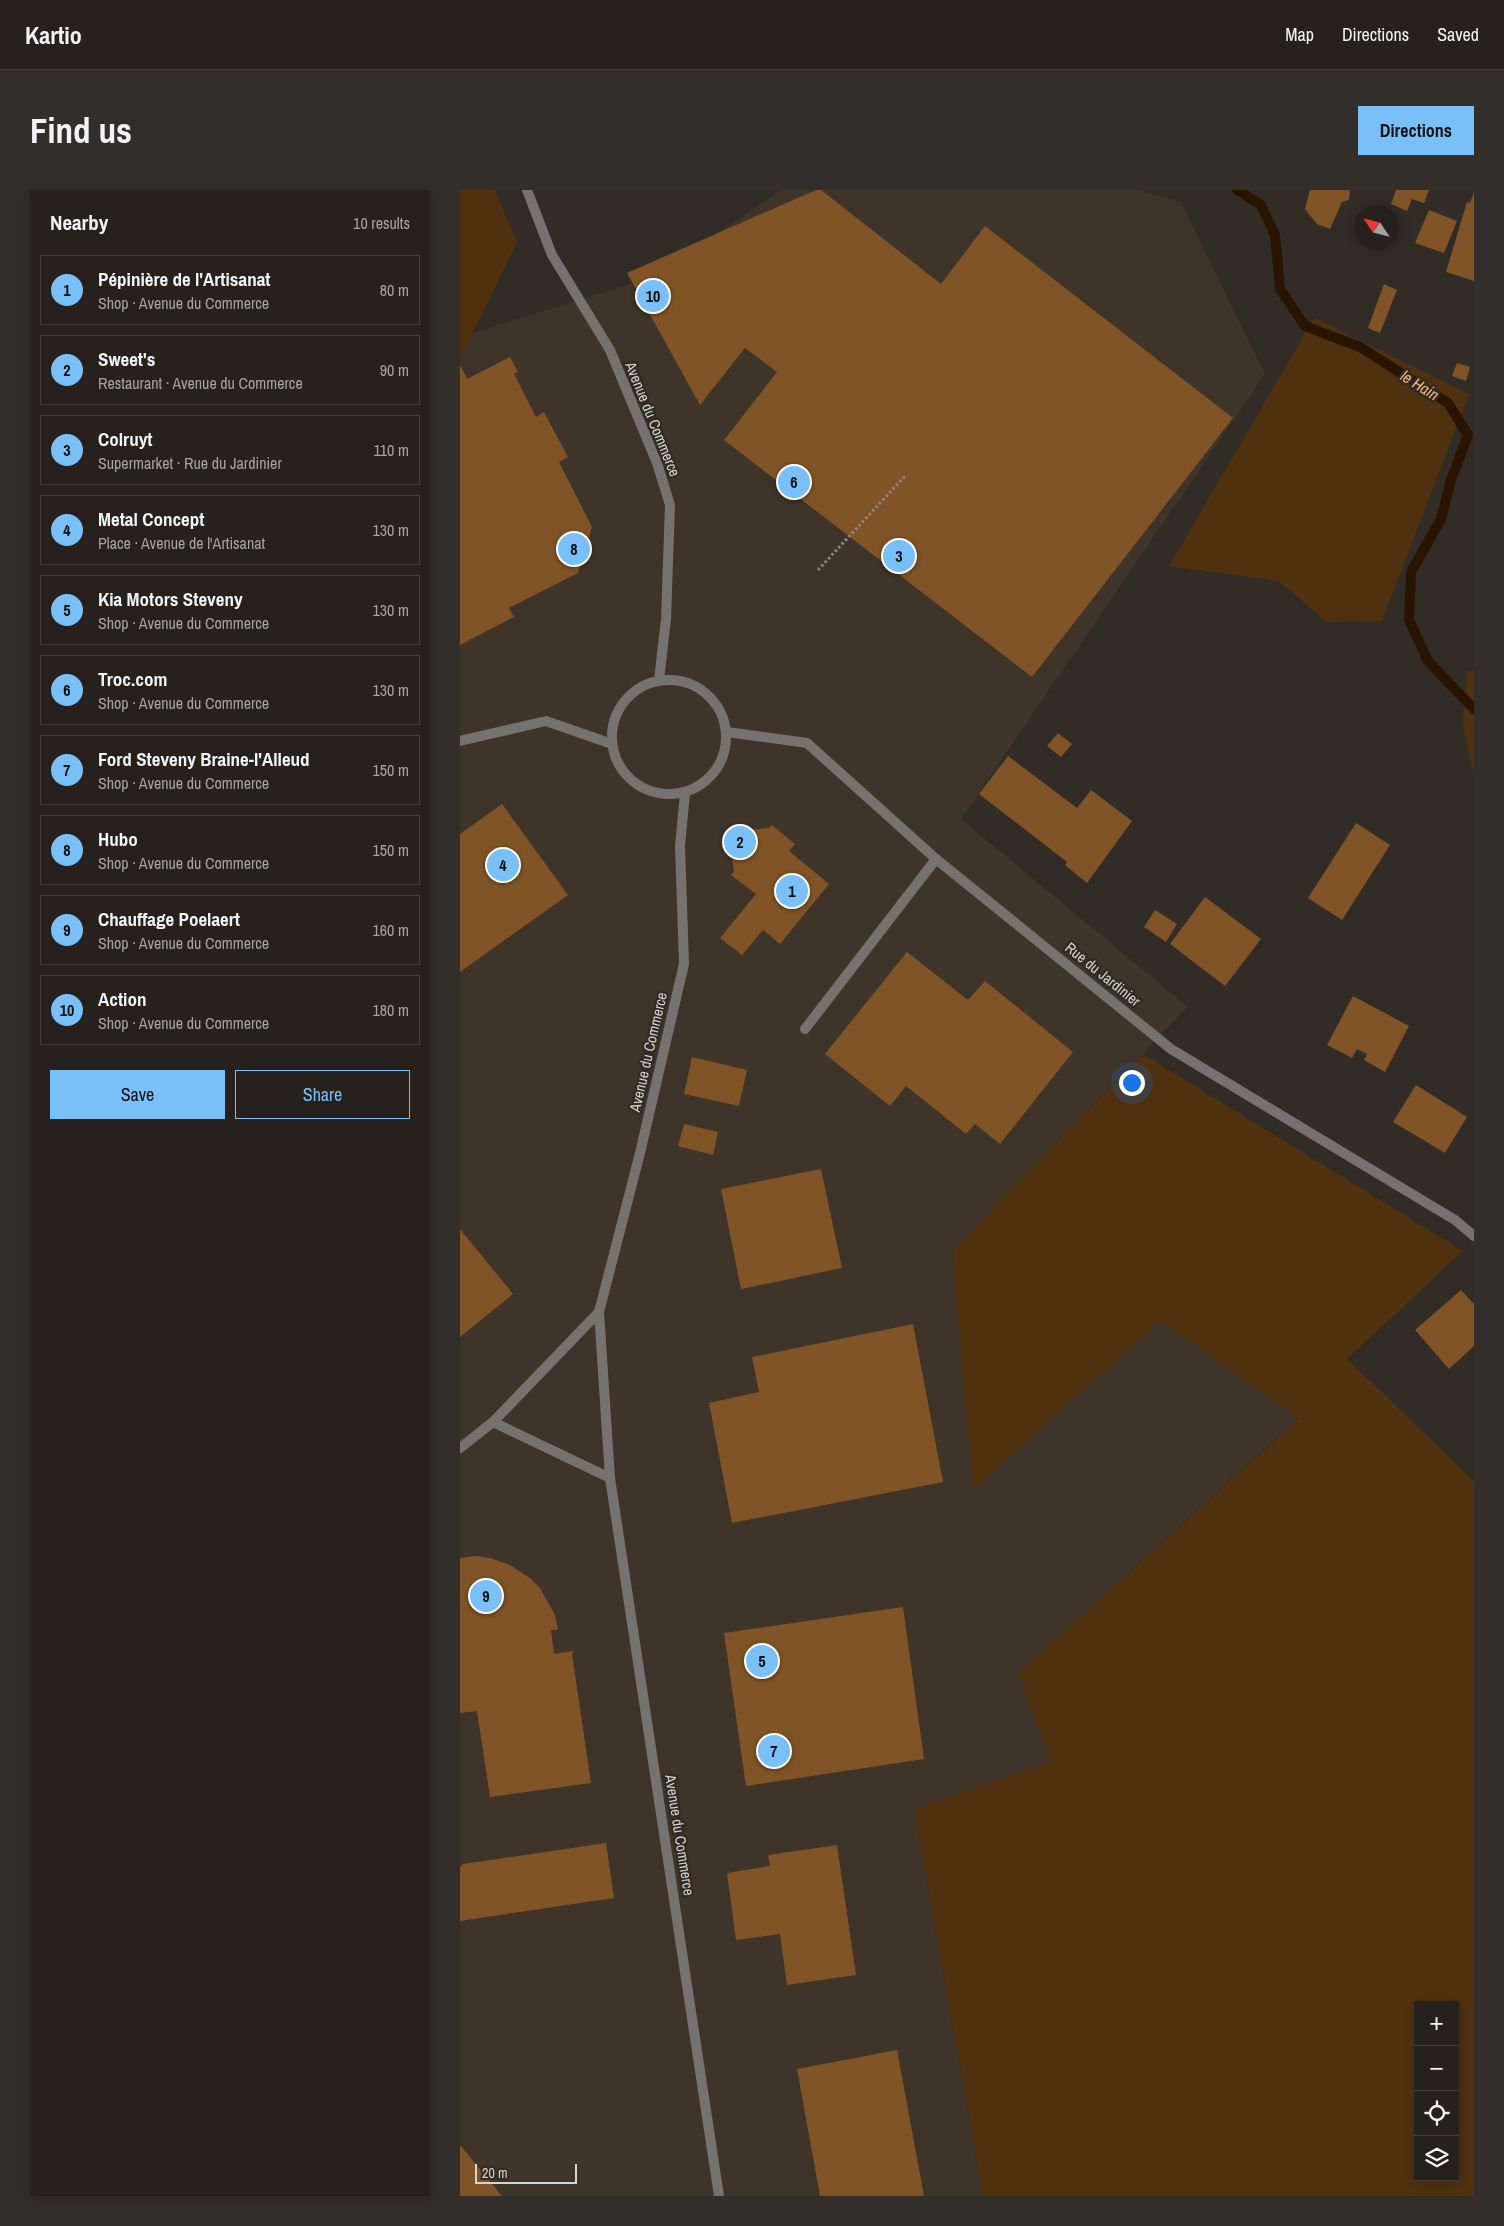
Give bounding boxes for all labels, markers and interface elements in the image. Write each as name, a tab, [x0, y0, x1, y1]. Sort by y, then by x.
text: Kartio	[25, 19, 82, 51]
text: Map	[1285, 22, 1314, 47]
text: Directions	[1342, 22, 1409, 47]
text: Saved	[1437, 22, 1479, 47]
button: Directions	[1358, 106, 1474, 155]
text: Find us	[30, 107, 132, 154]
north arrow	[1354, 205, 1399, 250]
text: Nearby	[50, 208, 108, 237]
text: 10 results	[353, 212, 410, 234]
text: Pépinière de l'Artisanat	[98, 266, 271, 292]
pin: 10	[637, 277, 669, 315]
text: 1	[63, 279, 71, 301]
text: 80 m	[380, 279, 409, 301]
text: Shop · Avenue du Commerce	[98, 292, 269, 314]
text: Sweet's	[98, 346, 155, 372]
street label: Avenue du Commerce	[620, 358, 686, 480]
text: 2	[63, 359, 71, 381]
text: 90 m	[380, 359, 409, 381]
water label: le Hain	[1397, 365, 1443, 405]
text: Restaurant · Avenue du Commerce	[98, 372, 303, 394]
text: Colruyt	[98, 426, 153, 452]
text: 3	[63, 439, 71, 461]
text: 110 m	[373, 439, 409, 461]
text: Supermarket · Rue du Jardinier	[98, 452, 282, 474]
pin: 6	[778, 463, 810, 501]
text: Metal Concept	[98, 506, 204, 532]
text: 4	[63, 519, 71, 541]
text: 130 m	[373, 519, 409, 541]
pin: 8	[558, 530, 590, 568]
text: Place · Avenue de l'Artisanat	[98, 532, 265, 554]
pin: 3	[883, 537, 915, 575]
text: Kia Motors Steveny	[98, 586, 243, 612]
text: 5	[63, 599, 71, 621]
text: 130 m	[373, 599, 409, 621]
text: Shop · Avenue du Commerce	[98, 612, 269, 634]
text: Troc.com	[98, 666, 167, 692]
text: 6	[63, 679, 71, 701]
text: 130 m	[373, 679, 409, 701]
text: Shop · Avenue du Commerce	[98, 692, 269, 714]
text: Ford Steveny Braine-l'Alleud	[98, 746, 310, 772]
text: 7	[63, 759, 71, 781]
text: 150 m	[373, 759, 409, 781]
text: Shop · Avenue du Commerce	[98, 772, 269, 794]
pin: 2	[724, 823, 756, 861]
text: Hubo	[98, 826, 138, 852]
text: 8	[63, 839, 71, 861]
text: 150 m	[373, 839, 409, 861]
pin: 4	[487, 846, 519, 884]
text: Shop · Avenue du Commerce	[98, 852, 269, 874]
pin: 1	[776, 872, 808, 910]
text: Chauffage Poelaert	[98, 906, 240, 932]
text: 9	[63, 919, 71, 941]
text: 160 m	[373, 919, 409, 941]
text: Shop · Avenue du Commerce	[98, 932, 269, 954]
street label: Rue du Jardinier	[1061, 937, 1145, 1011]
text: Action	[98, 986, 146, 1012]
street label: Avenue du Commerce	[624, 990, 672, 1115]
text: 10	[60, 999, 74, 1021]
text: 180 m	[373, 999, 409, 1021]
text: Shop · Avenue du Commerce	[98, 1012, 269, 1034]
button: Save	[50, 1070, 225, 1119]
button: Share	[235, 1070, 410, 1119]
your location	[1119, 1070, 1145, 1096]
pin: 9	[470, 1577, 502, 1615]
pin: 5	[746, 1642, 778, 1680]
pin: 7	[758, 1732, 790, 1770]
street label: Avenue du Commerce	[660, 1772, 700, 1897]
map controls	[1414, 2001, 1459, 2181]
button: +	[1414, 2001, 1459, 2046]
button: −	[1414, 2046, 1459, 2091]
button: locate	[1414, 2091, 1459, 2136]
button: layers	[1414, 2136, 1459, 2181]
scale bar	[475, 2161, 578, 2184]
text: 20 m	[482, 2164, 508, 2182]

